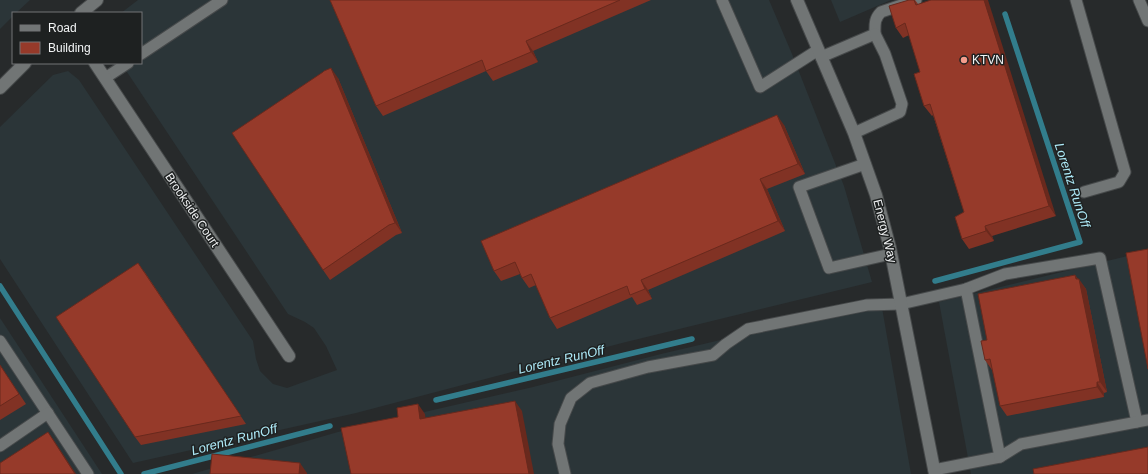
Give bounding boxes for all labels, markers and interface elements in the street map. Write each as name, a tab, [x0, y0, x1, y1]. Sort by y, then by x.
legend	[12, 12, 142, 64]
text: Road	[48, 21, 77, 35]
text: Building	[48, 41, 91, 55]
place label: KTVN	[972, 53, 1004, 67]
marker: KTVN	[959, 55, 969, 65]
water label: Lorentz RunOff	[1052, 141, 1094, 231]
street label: Brookside Court	[162, 170, 222, 250]
street label: Energy Way	[870, 198, 900, 264]
water label: Lorentz RunOff	[516, 342, 607, 377]
water label: Lorentz RunOff	[190, 420, 280, 458]

